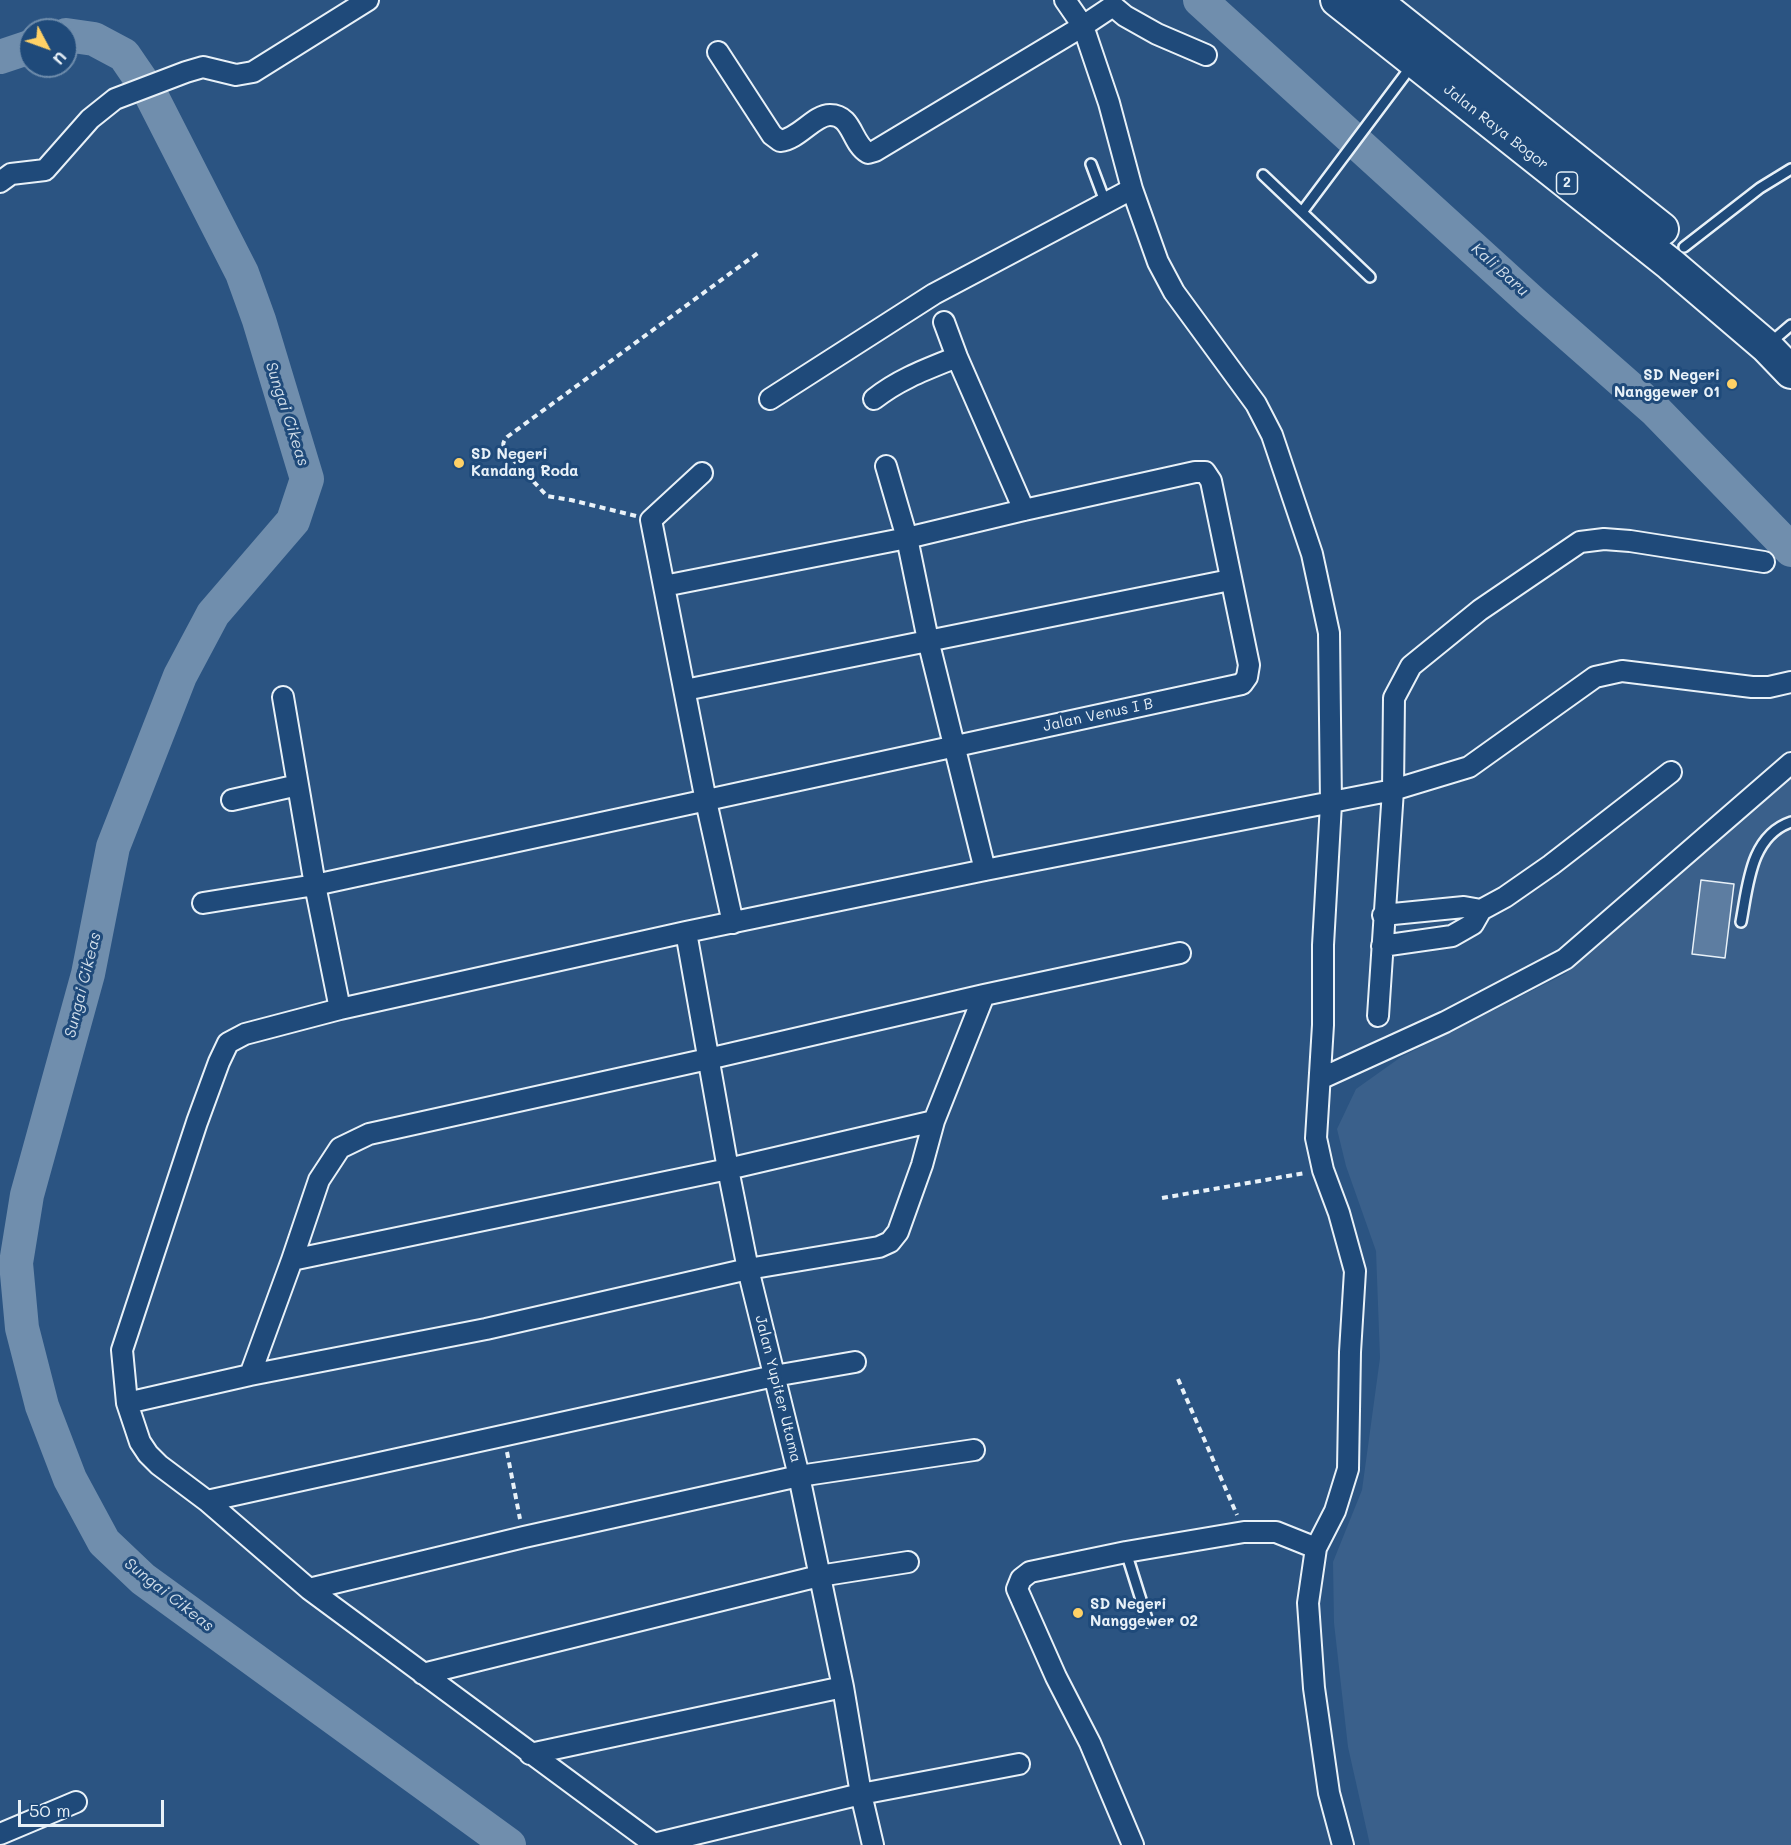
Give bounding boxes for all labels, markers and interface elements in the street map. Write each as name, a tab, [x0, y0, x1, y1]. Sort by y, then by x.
north arrow	[18, 18, 78, 78]
text: U	[49, 48, 72, 70]
street label: Jalan Raya Bogor	[1440, 80, 1552, 174]
road number: 2	[1556, 172, 1578, 194]
water label: Kali Baru	[1467, 239, 1533, 301]
water label: Sungai Cikeas	[261, 360, 313, 468]
place label: SD Negeri Nanggewer 01	[1614, 366, 1720, 401]
marker: SD Negeri Nanggewer 01	[1725, 377, 1739, 391]
place label: SD Negeri Kandang Roda	[471, 445, 579, 480]
marker: SD Negeri Kandang Roda	[452, 456, 466, 470]
street label: Jalan Venus I B	[1041, 695, 1155, 735]
water label: Sungai Cikeas	[61, 930, 105, 1040]
street label: Jalan Yupiter Utama	[751, 1313, 805, 1465]
water label: Sungai Cikeas	[120, 1554, 218, 1636]
place label: SD Negeri Nanggewer 02	[1090, 1595, 1198, 1630]
marker: SD Negeri Nanggewer 02	[1071, 1606, 1085, 1620]
scale bar	[21, 1788, 166, 1826]
text: 50 m	[29, 1798, 71, 1822]

